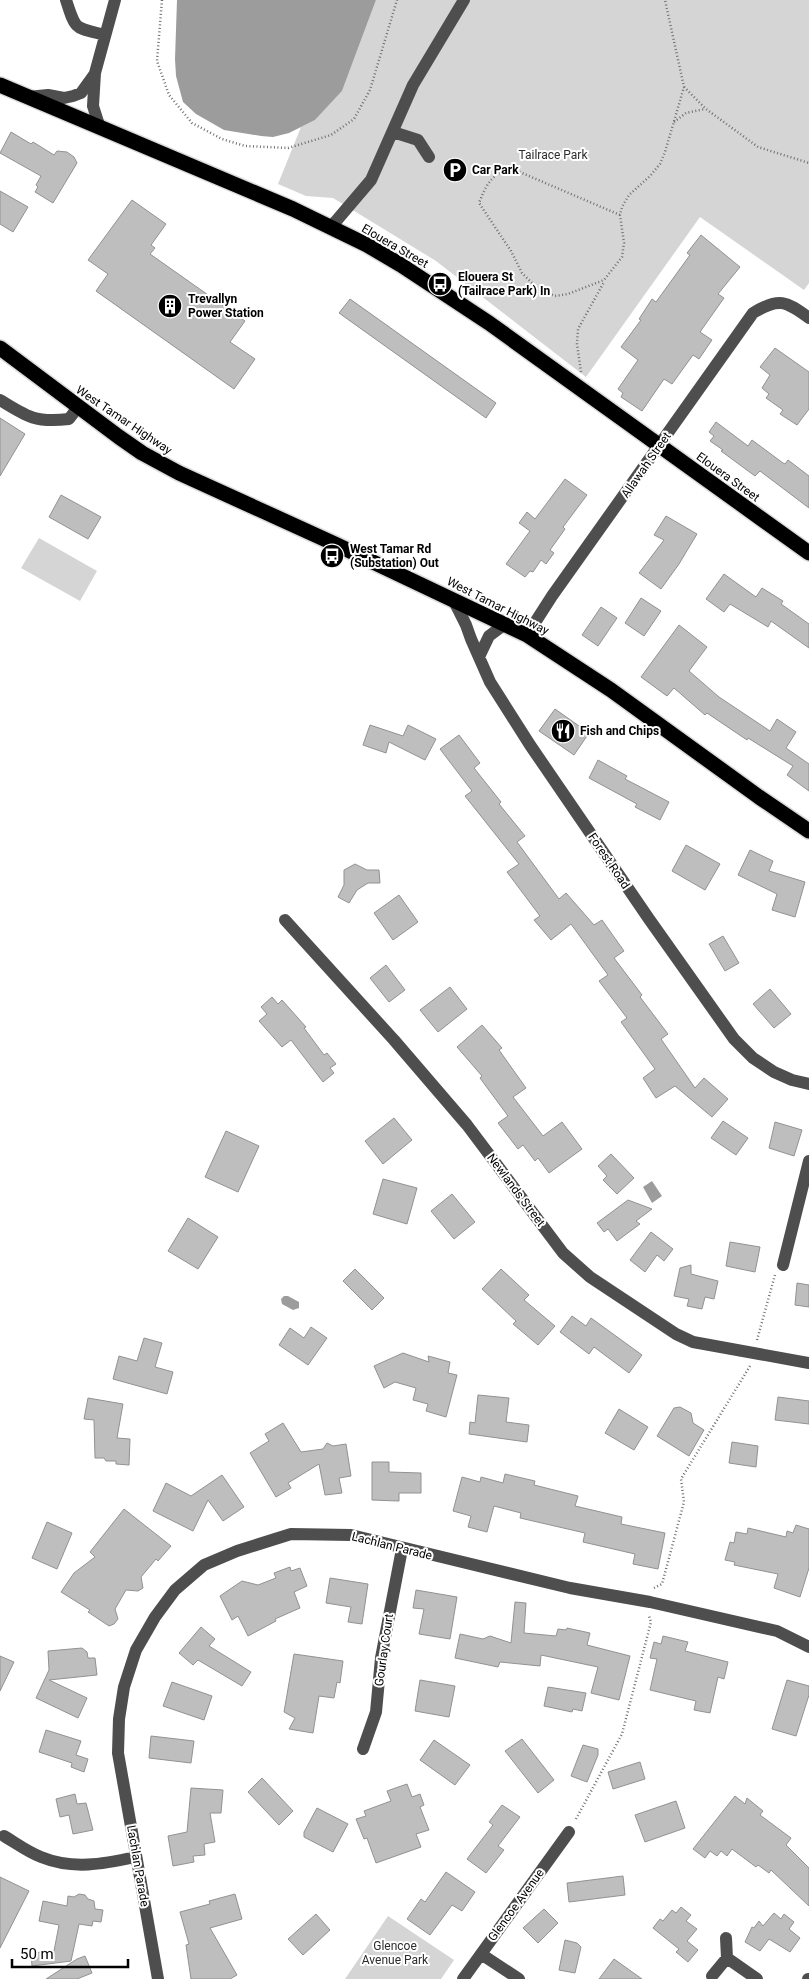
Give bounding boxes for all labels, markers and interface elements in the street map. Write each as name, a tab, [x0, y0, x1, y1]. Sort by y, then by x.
park label: Tailrace Park	[518, 148, 588, 162]
parking icon: Car Park	[442, 157, 468, 183]
place label: Car Park	[472, 163, 519, 177]
street label: Elouera Street	[359, 221, 431, 271]
place label: Elouera St (Tailrace Park) In	[458, 270, 550, 298]
bus stop icon: Elouera St (Tailrace Park) In	[427, 271, 453, 297]
place label: Trevallyn Power Station	[188, 292, 264, 320]
building icon: Trevallyn Power Station	[157, 293, 183, 319]
street label: West Tamar Highway	[73, 383, 175, 458]
street label: Allawah Street	[618, 429, 674, 501]
street label: Elouera Street	[694, 449, 762, 505]
place label: West Tamar Rd (Substation) Out	[350, 542, 439, 570]
bus stop icon: West Tamar Rd (Substation) Out	[319, 543, 345, 569]
street label: West Tamar Highway	[445, 574, 552, 638]
restaurant icon: Fish and Chips	[550, 718, 576, 744]
place label: Fish and Chips	[580, 724, 659, 738]
street label: Forest Road	[585, 830, 633, 892]
street label: Newlands Street	[484, 1151, 548, 1229]
street label: Lachlan Parade	[350, 1529, 434, 1563]
street label: Gourlay Court	[372, 1613, 396, 1687]
street label: Lachlan Parade	[124, 1824, 152, 1908]
street label: Glencoe Avenue	[485, 1866, 547, 1944]
scale bar	[12, 1936, 129, 1968]
park label: Glencoe Avenue Park	[362, 1939, 429, 1967]
text: 50 m	[20, 1945, 54, 1963]

